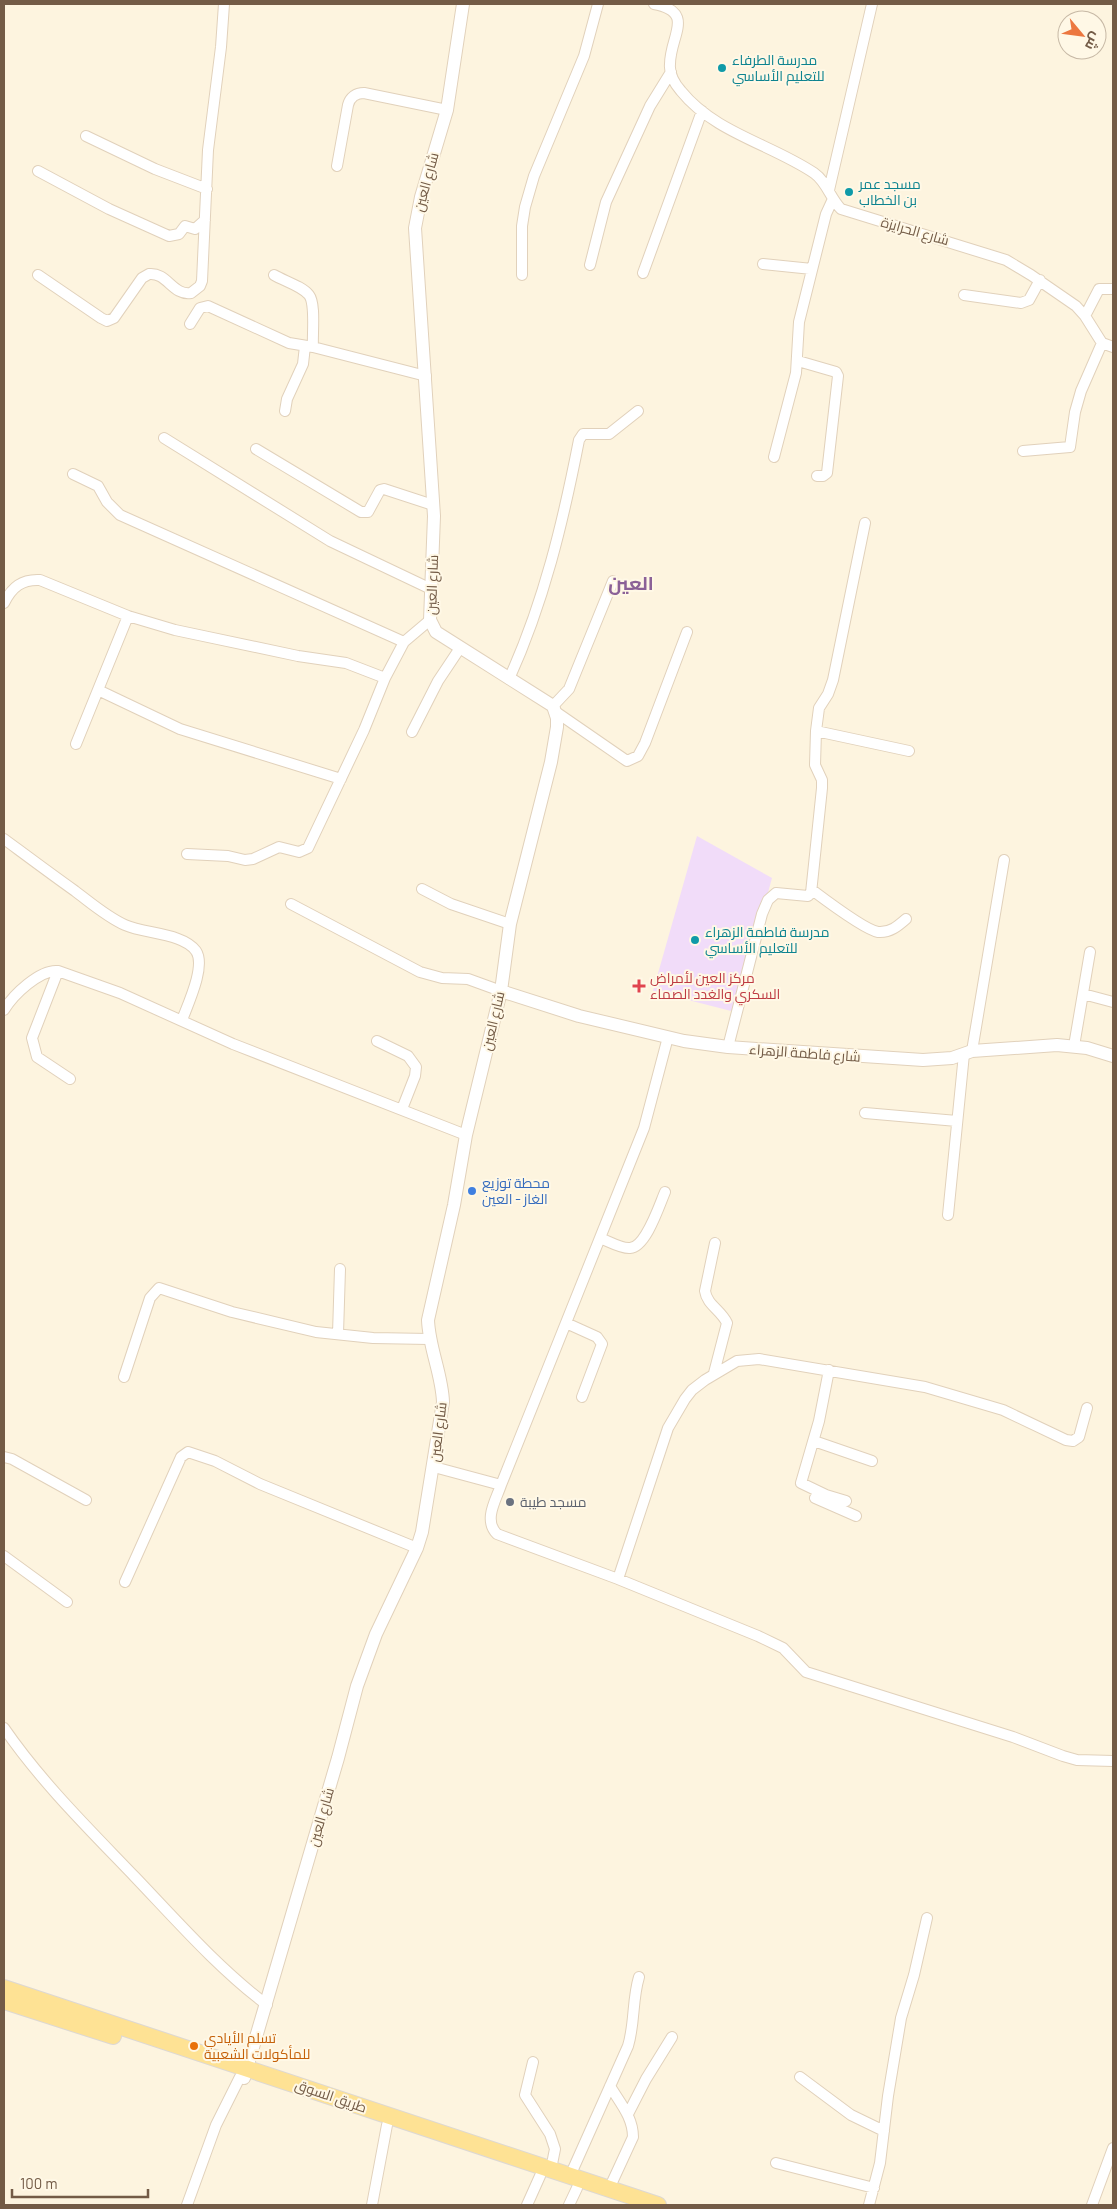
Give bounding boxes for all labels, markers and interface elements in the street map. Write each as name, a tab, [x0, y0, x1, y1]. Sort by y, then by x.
north arrow	[1057, 10, 1107, 60]
text: ش	[1081, 29, 1106, 54]
place label: مدرسة الطرفاء للتعليم الأساسي	[732, 51, 825, 87]
marker: مدرسة الطرفاء للتعليم الأساسي	[716, 62, 728, 74]
street label: شارع العين	[409, 151, 443, 213]
place label: مسجد عمر بن الخطاب	[858, 175, 921, 208]
marker: مسجد عمر بن الخطاب	[843, 186, 855, 198]
street label: شارع الحرايزة	[879, 213, 951, 249]
street label: شارع العين	[422, 555, 442, 615]
district label: العين	[608, 571, 654, 595]
place label: مدرسة فاطمة الزهراء للتعليم الأساسي	[705, 923, 830, 959]
marker: مدرسة فاطمة الزهراء للتعليم الأساسي	[689, 934, 701, 946]
place label: مركز العين لأمراض السكري والغدد الصماء	[650, 969, 780, 1006]
marker: مركز العين لأمراض السكري والغدد الصماء	[632, 979, 646, 993]
street label: شارع العين	[477, 990, 509, 1052]
street label: شارع فاطمة الزهراء	[749, 1040, 861, 1066]
place label: محطة توزيع الغاز - العين	[482, 1174, 550, 1207]
marker: محطة توزيع الغاز - العين	[466, 1185, 478, 1197]
street label: شارع العين	[425, 1401, 451, 1463]
place label: مسجد طيبة	[520, 1493, 587, 1510]
marker: مسجد طيبة	[504, 1496, 516, 1508]
street label: شارع العين	[304, 1786, 338, 1848]
place label: تسلم الأيادي للمأكولات الشعبية	[204, 2029, 310, 2062]
marker: تسلم الأيادي للمأكولات الشعبية	[188, 2040, 200, 2052]
street label: طريق السوق	[293, 2075, 369, 2117]
scale bar	[12, 2166, 149, 2198]
text: 100 m	[20, 2174, 58, 2192]

